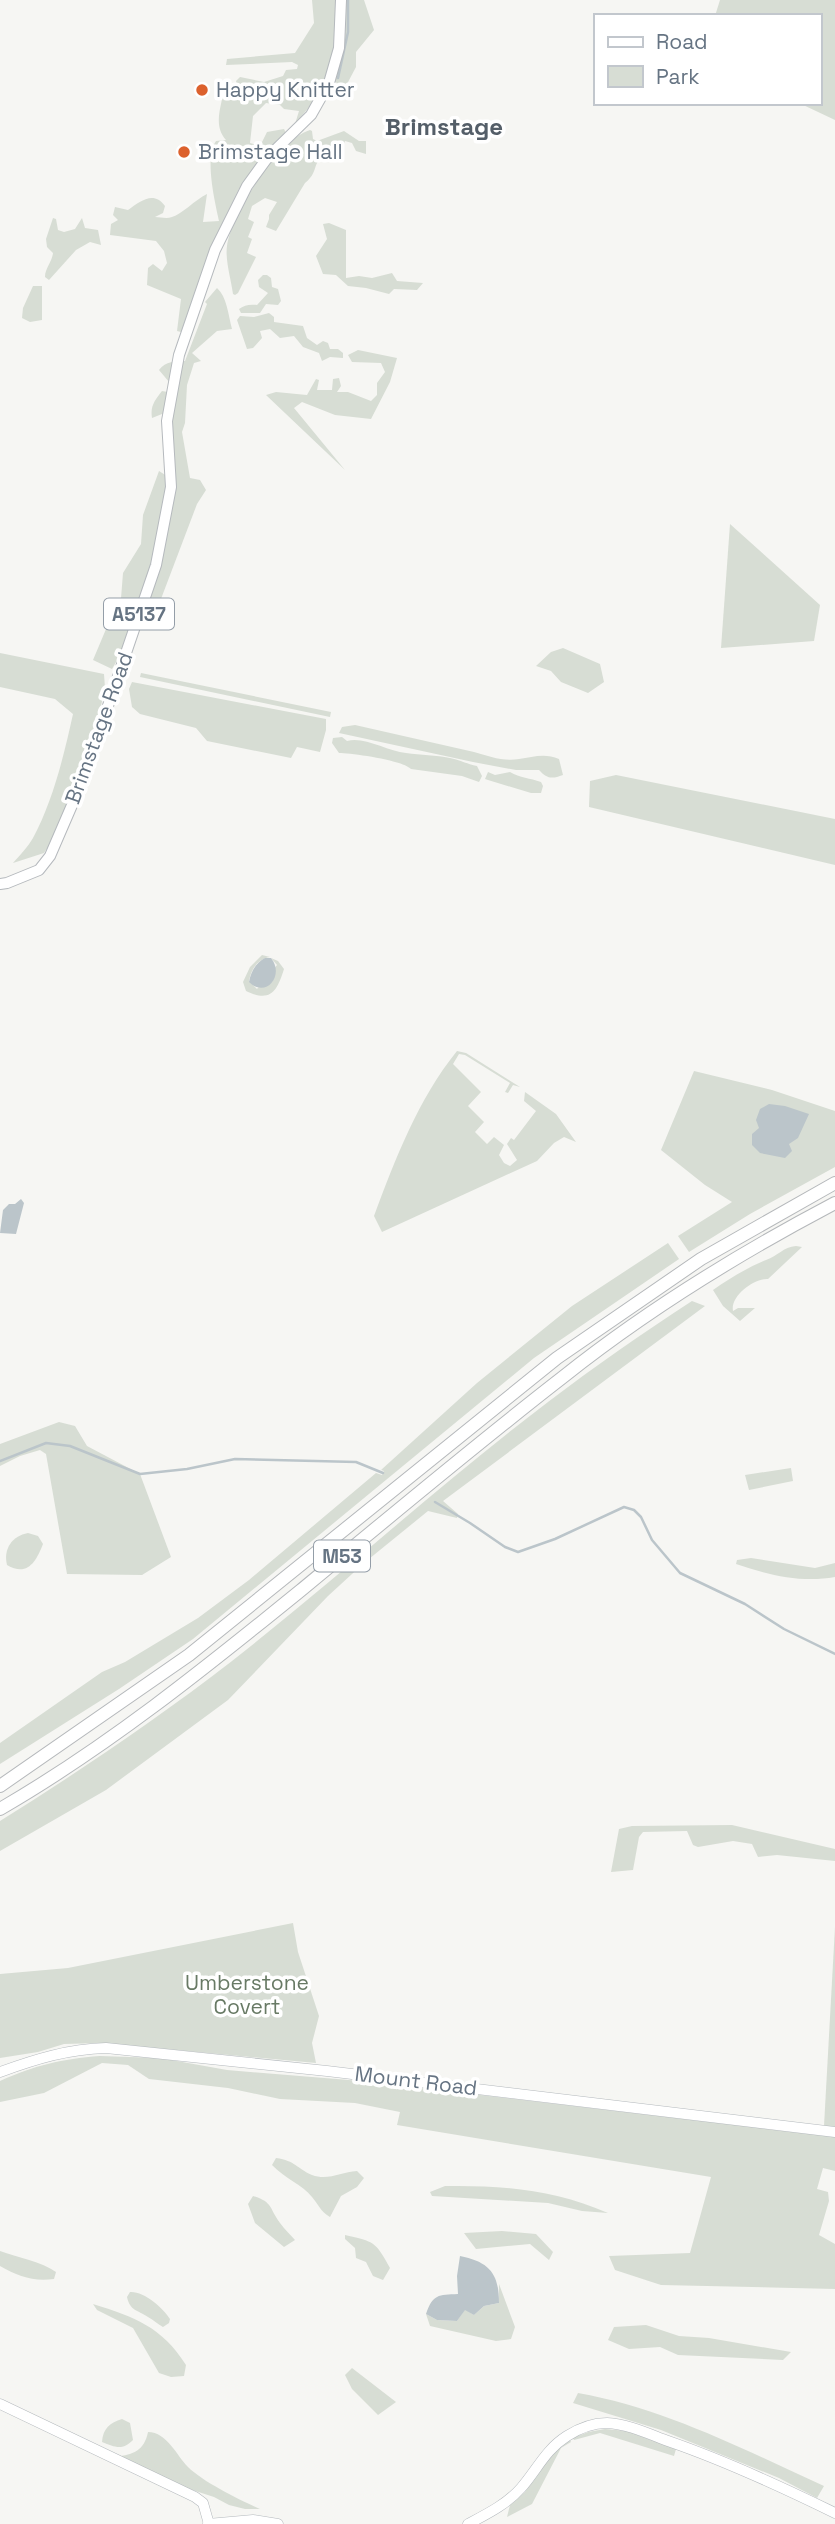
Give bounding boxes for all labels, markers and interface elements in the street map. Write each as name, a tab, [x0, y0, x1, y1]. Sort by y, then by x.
legend	[594, 14, 821, 105]
text: Road	[656, 28, 708, 55]
text: Park	[656, 63, 700, 90]
place label: Happy Knitter	[216, 76, 355, 103]
marker: Happy Knitter	[194, 82, 210, 98]
district label: Brimstage	[385, 111, 503, 142]
place label: Brimstage Hall	[198, 138, 343, 165]
marker: Brimstage Hall	[176, 144, 192, 160]
road number: A5137	[104, 598, 174, 629]
street label: Brimstage Road	[58, 648, 139, 808]
road number: M53	[314, 1540, 370, 1572]
park label: Umberstone Covert	[185, 1969, 309, 2020]
street label: Mount Road	[353, 2060, 479, 2101]

